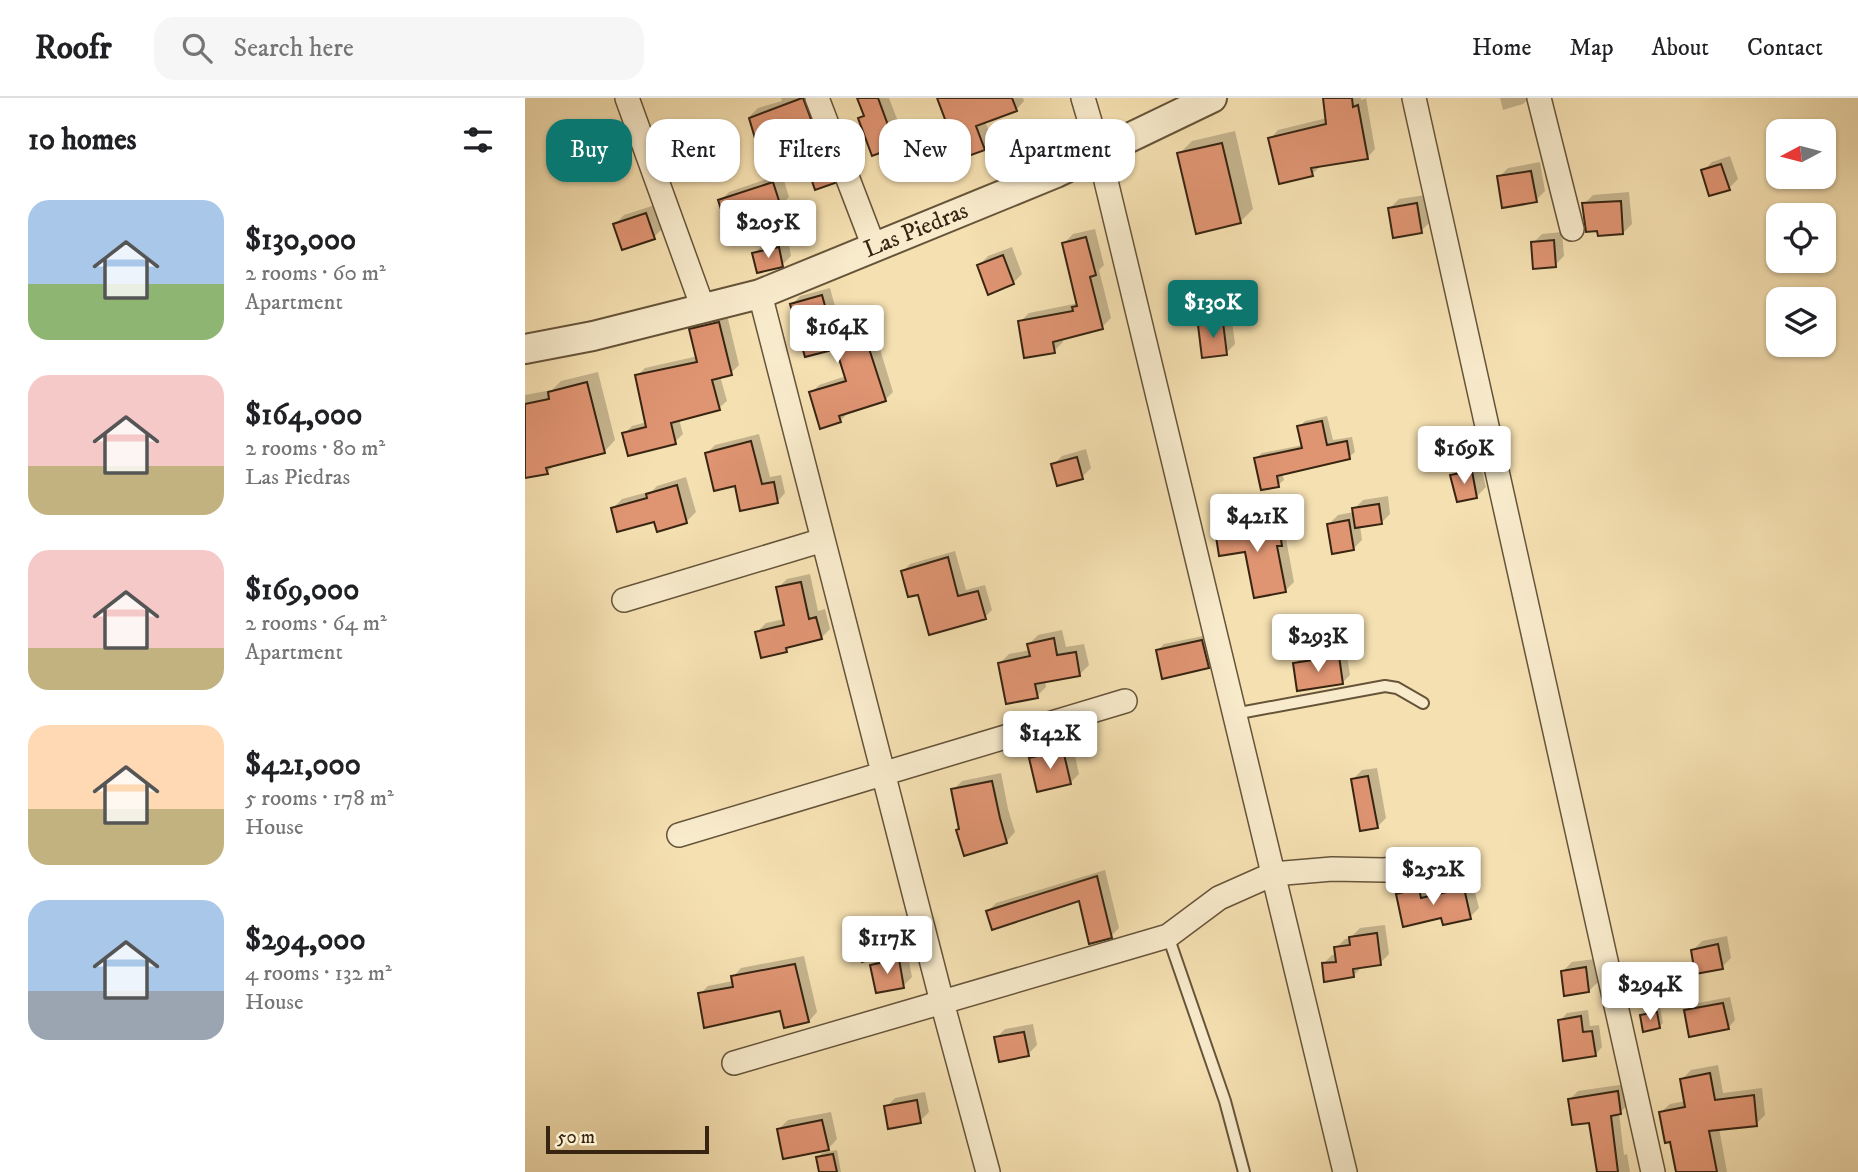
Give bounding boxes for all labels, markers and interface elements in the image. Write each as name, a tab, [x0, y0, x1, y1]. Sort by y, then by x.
search box	[154, 17, 644, 80]
text: Roofr	[35, 28, 112, 69]
icon: search	[178, 29, 216, 67]
text: Search here	[234, 32, 354, 65]
text: Home	[1472, 33, 1531, 63]
text: Map	[1569, 33, 1614, 63]
text: About	[1652, 33, 1709, 63]
text: Contact	[1747, 33, 1823, 63]
chip: Buy	[546, 119, 632, 182]
chip: Rent	[646, 119, 740, 182]
chip: Filters	[754, 119, 865, 182]
chip: New	[879, 119, 971, 182]
chip: Apartment	[985, 119, 1135, 182]
north arrow	[1766, 119, 1836, 189]
map controls	[1766, 119, 1836, 357]
icon: filters	[459, 121, 497, 159]
text: 10 homes	[28, 122, 137, 159]
street label: Las Piedras	[860, 196, 973, 265]
pin: $205K	[719, 200, 817, 260]
button: locate	[1766, 203, 1836, 273]
text: $205K	[736, 208, 800, 237]
text: $130,000	[245, 222, 356, 259]
icon: home	[84, 228, 168, 312]
text: 2 rooms · 60 m²	[245, 259, 386, 288]
pin: $130K	[1164, 280, 1262, 340]
button: layers	[1766, 287, 1836, 357]
text: Apartment	[245, 288, 343, 317]
text: $130K	[1184, 288, 1242, 317]
pin: $164K	[788, 306, 886, 365]
text: $164K	[806, 313, 868, 342]
text: $164,000	[245, 397, 362, 434]
icon: home	[84, 403, 168, 487]
pin: $169K	[1415, 426, 1513, 486]
text: 2 rooms · 80 m²	[245, 434, 385, 463]
text: $169K	[1434, 434, 1494, 463]
text: Las Piedras	[245, 463, 350, 492]
pin: $421K	[1208, 494, 1306, 554]
text: $421K	[1226, 502, 1288, 531]
text: $169,000	[245, 572, 359, 609]
icon: home	[84, 578, 168, 662]
text: 2 rooms · 64 m²	[245, 609, 387, 638]
pin: $293K	[1269, 614, 1367, 674]
text: $293K	[1288, 622, 1348, 651]
text: Apartment	[245, 638, 343, 667]
pin: $142K	[1001, 712, 1099, 771]
text: $142K	[1019, 719, 1081, 748]
text: $421,000	[245, 747, 361, 784]
icon: home	[84, 753, 168, 837]
text: 5 rooms · 178 m²	[245, 784, 394, 813]
text: House	[245, 813, 303, 842]
pin: $252K	[1384, 848, 1482, 907]
text: $252K	[1402, 855, 1464, 884]
pin: $117K	[838, 916, 936, 976]
text: $294,000	[245, 922, 366, 959]
text: $117K	[858, 924, 916, 953]
icon: home	[84, 928, 168, 1012]
text: 4 rooms · 132 m²	[245, 959, 392, 988]
pin: $294K	[1601, 962, 1699, 1022]
text: $294K	[1618, 970, 1682, 999]
text: House	[245, 988, 303, 1017]
scale bar	[546, 1123, 709, 1155]
text: 50 m	[557, 1126, 595, 1149]

